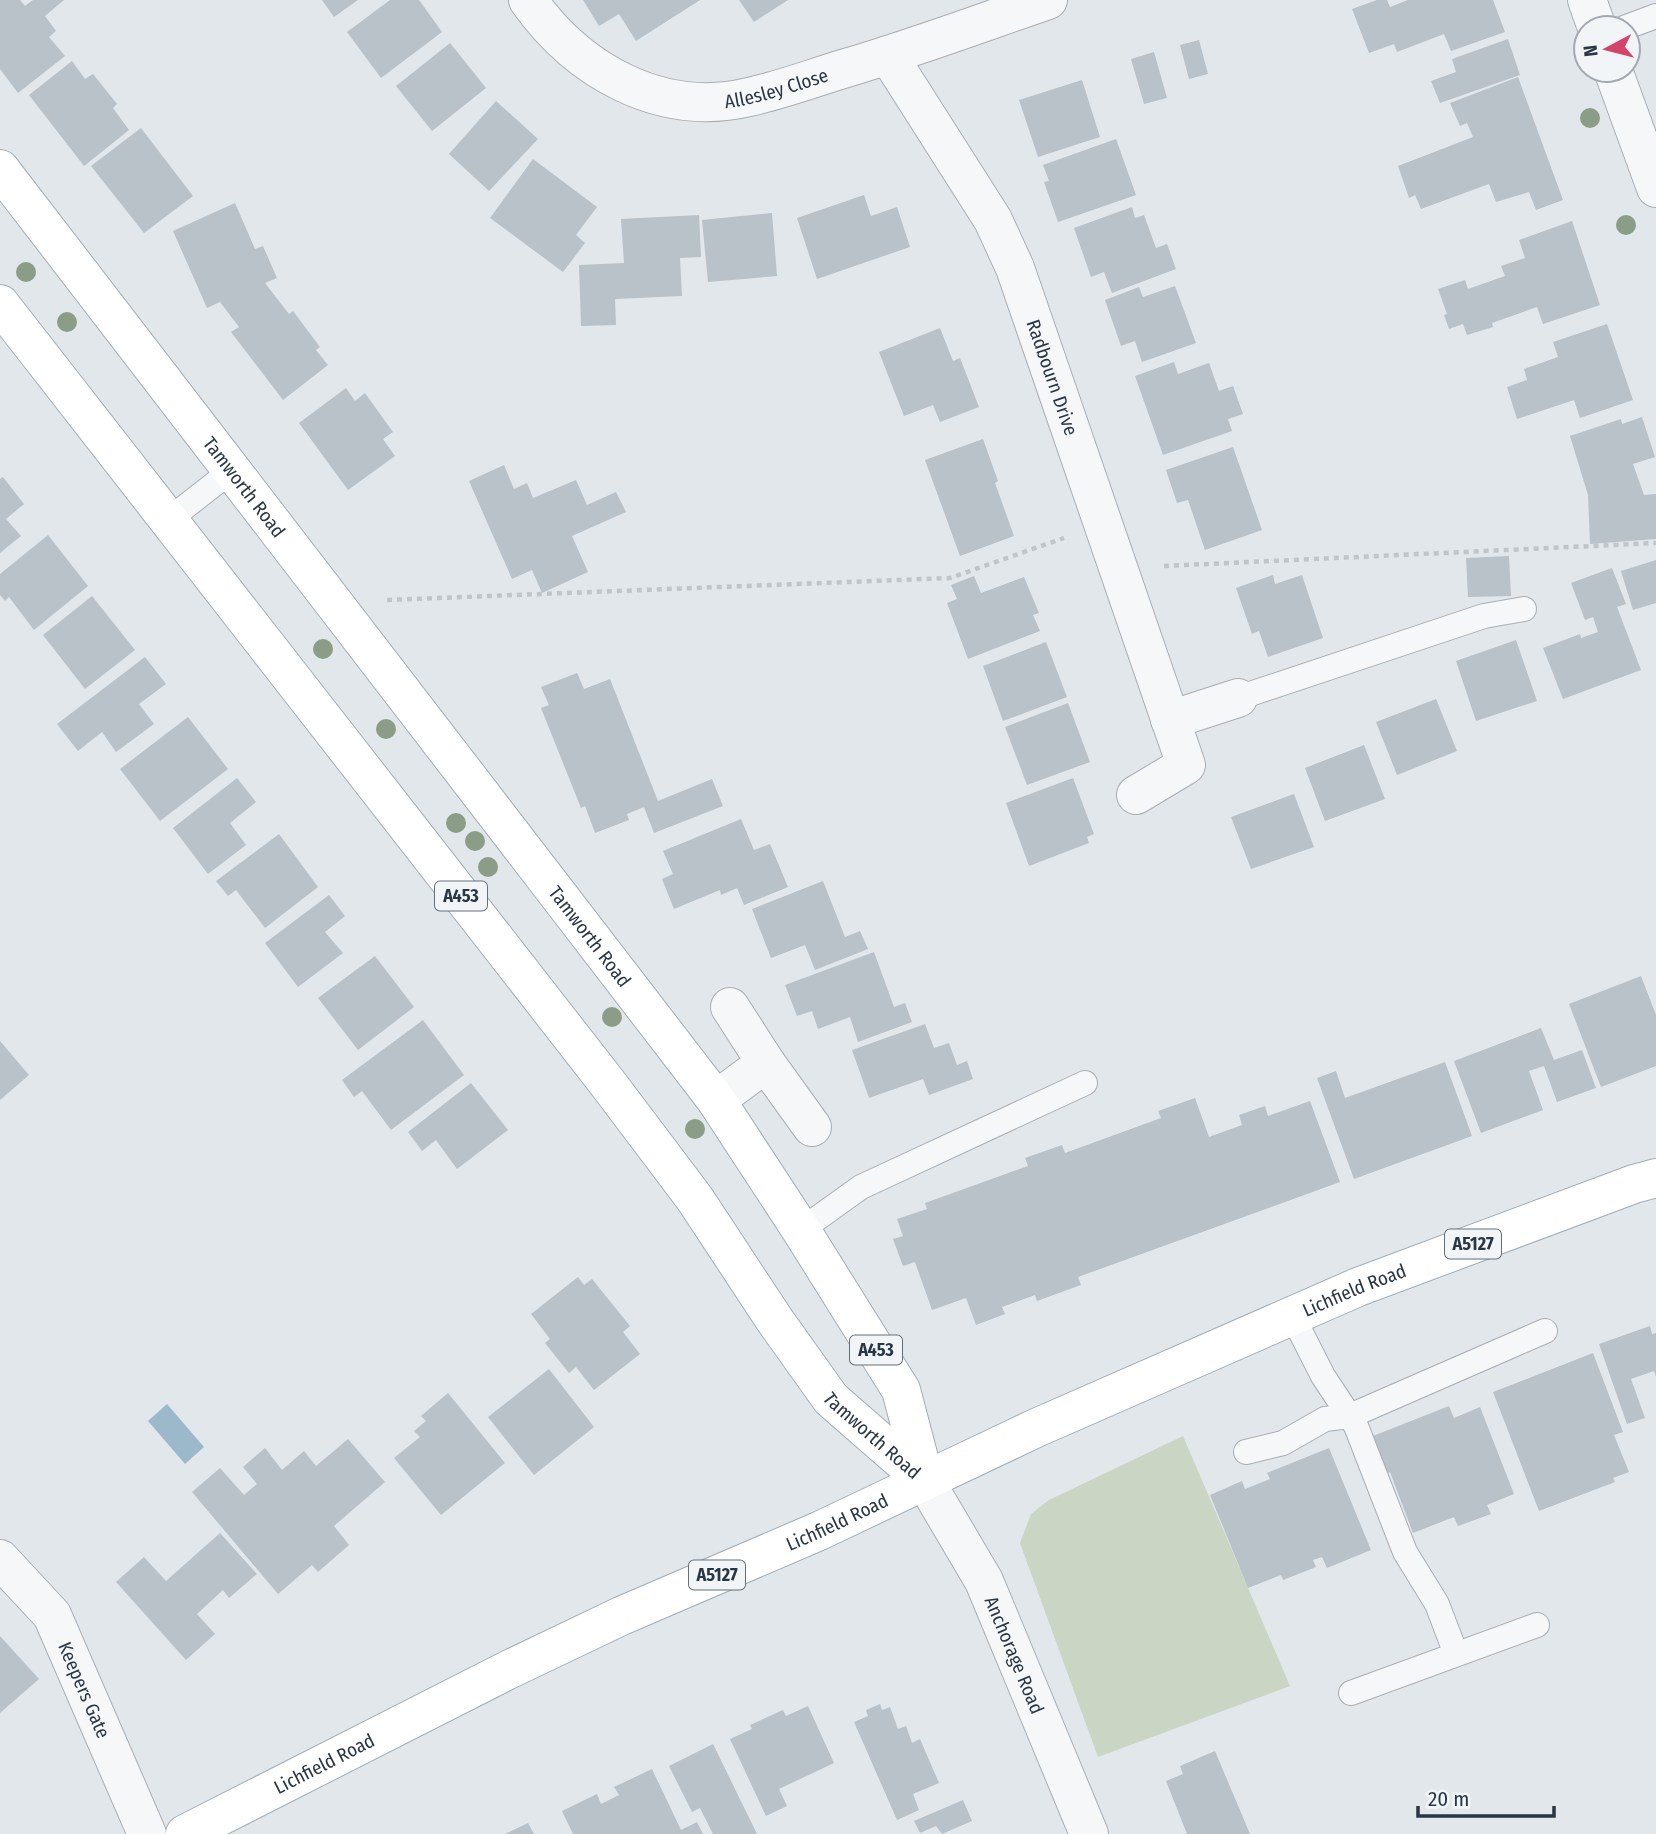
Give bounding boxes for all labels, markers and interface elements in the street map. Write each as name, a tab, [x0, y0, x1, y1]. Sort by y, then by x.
north arrow	[1572, 14, 1642, 84]
text: N	[1579, 44, 1603, 58]
street label: Allesley Close	[723, 63, 831, 113]
street label: Radbourn Drive	[1022, 316, 1083, 438]
street label: Tamworth Road	[198, 432, 290, 542]
street label: Tamworth Road	[544, 881, 636, 991]
road number: A453	[435, 882, 487, 911]
road number: A5127	[1445, 1230, 1501, 1259]
street label: Lichfield Road	[1299, 1259, 1409, 1321]
road number: A453	[850, 1336, 902, 1364]
street label: Tamworth Road	[818, 1388, 926, 1484]
street label: Lichfield Road	[782, 1489, 892, 1555]
road number: A5127	[689, 1560, 745, 1590]
street label: Anchorage Road	[980, 1593, 1049, 1717]
street label: Keepers Gate	[54, 1638, 115, 1741]
street label: Lichfield Road	[270, 1728, 378, 1798]
scale bar	[1418, 1774, 1554, 1818]
text: 20 m	[1428, 1786, 1469, 1812]

